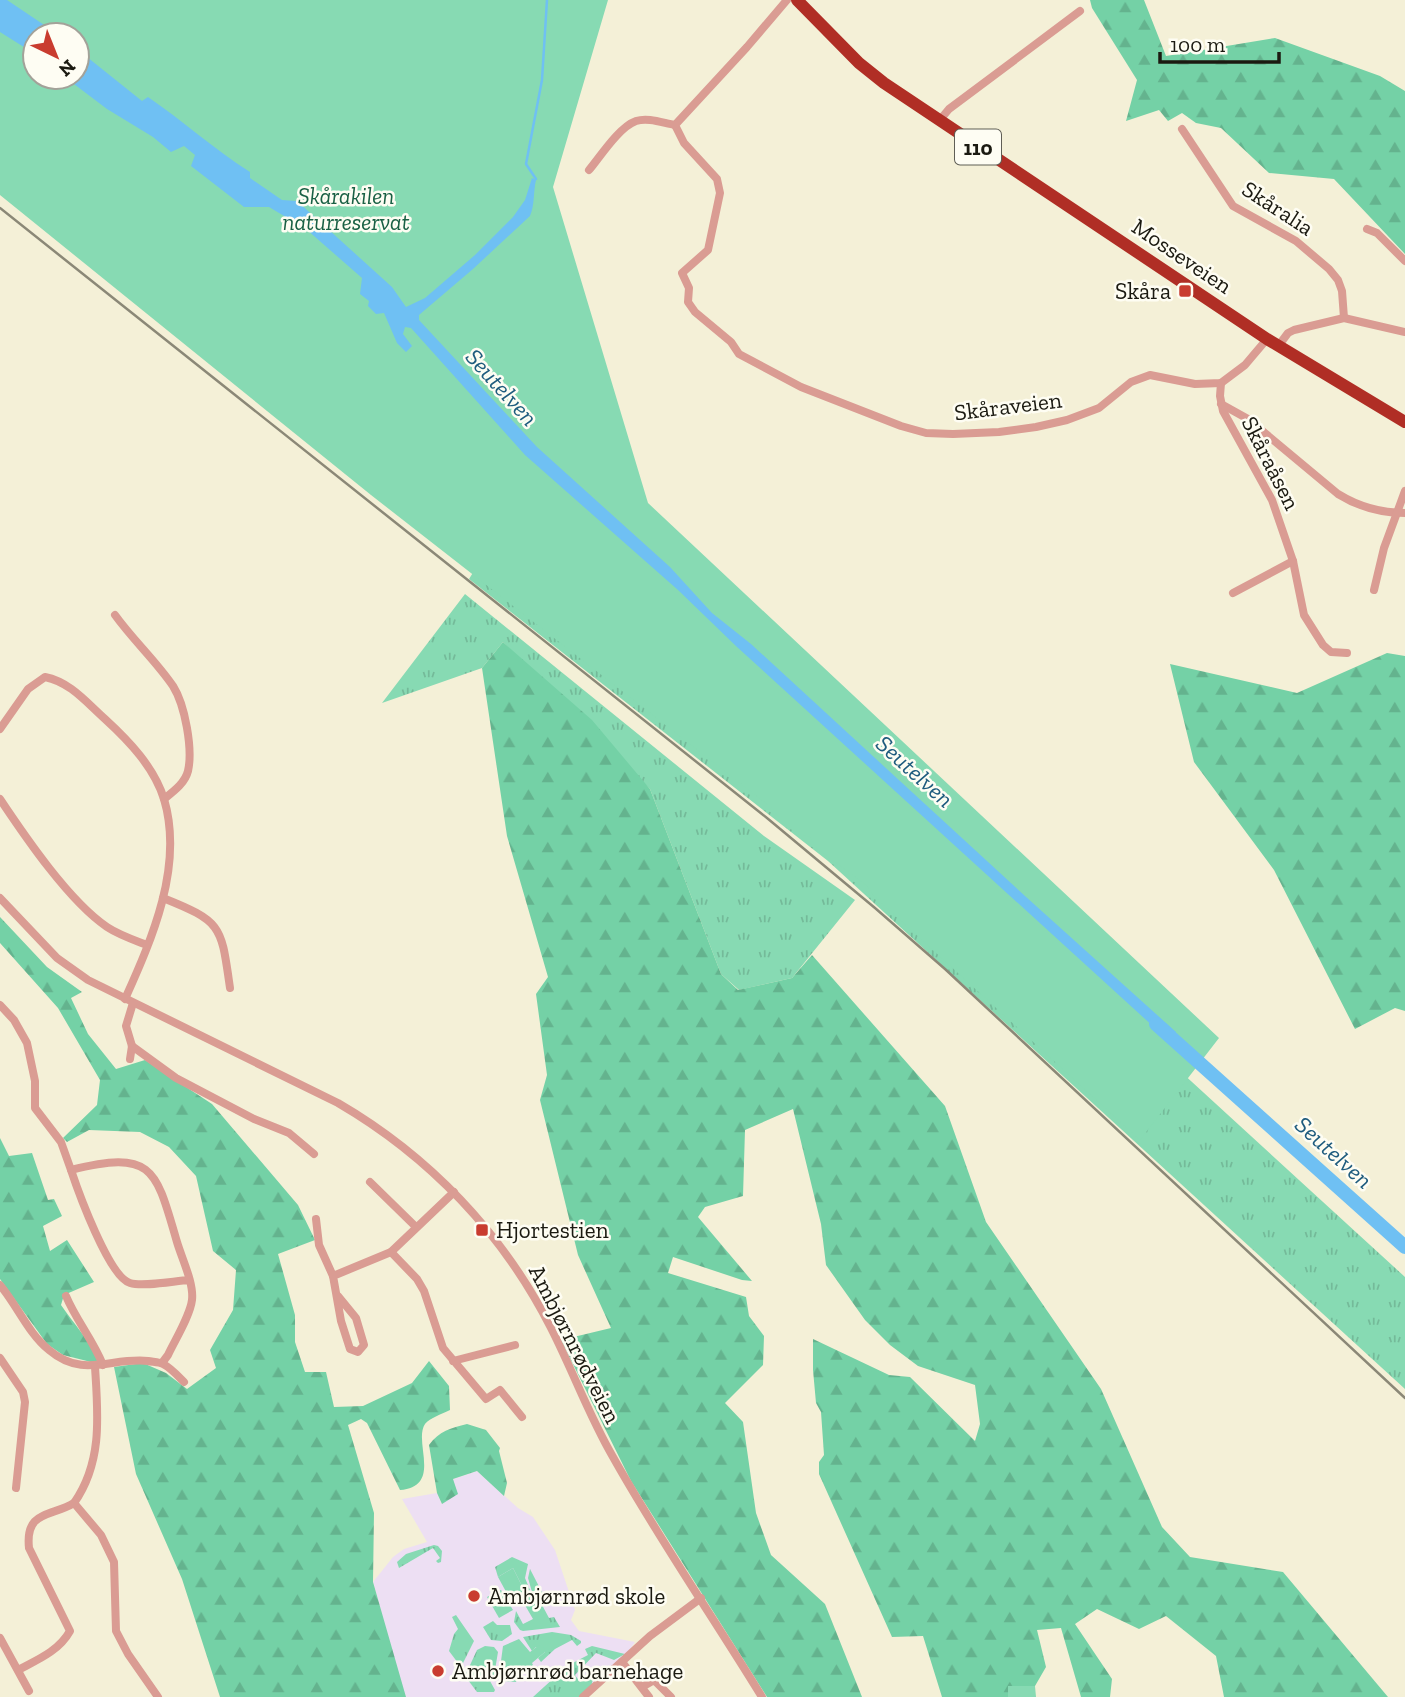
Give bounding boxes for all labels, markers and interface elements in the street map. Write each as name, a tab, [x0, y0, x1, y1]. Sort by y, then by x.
north arrow	[21, 21, 91, 91]
scale bar	[1160, 21, 1279, 65]
text: 100 m	[1170, 32, 1225, 57]
text: N	[54, 55, 80, 81]
road number: 110	[955, 130, 1001, 164]
street label: Skåralia	[1237, 175, 1319, 241]
park label: Skårakilen naturreservat	[282, 182, 410, 236]
street label: Mosseveien	[1127, 212, 1237, 300]
place label: Skåra	[1115, 277, 1171, 305]
marker: Skåra	[1177, 283, 1193, 299]
water label: Seutelven	[460, 342, 544, 432]
street label: Skåraveien	[953, 386, 1063, 426]
street label: Skåraåsen	[1236, 412, 1306, 514]
water label: Seutelven	[870, 729, 960, 813]
water label: Seutelven	[1289, 1110, 1379, 1194]
place label: Hjortestien	[496, 1216, 609, 1244]
marker: Hjortestien	[474, 1222, 490, 1238]
street label: Ambjørnrødveien	[523, 1260, 627, 1428]
place label: Ambjørnrød skole	[488, 1582, 665, 1610]
marker: Ambjørnrød skole	[466, 1588, 482, 1604]
place label: Ambjørnrød barnehage	[452, 1657, 683, 1685]
marker: Ambjørnrød barnehage	[430, 1663, 446, 1679]

